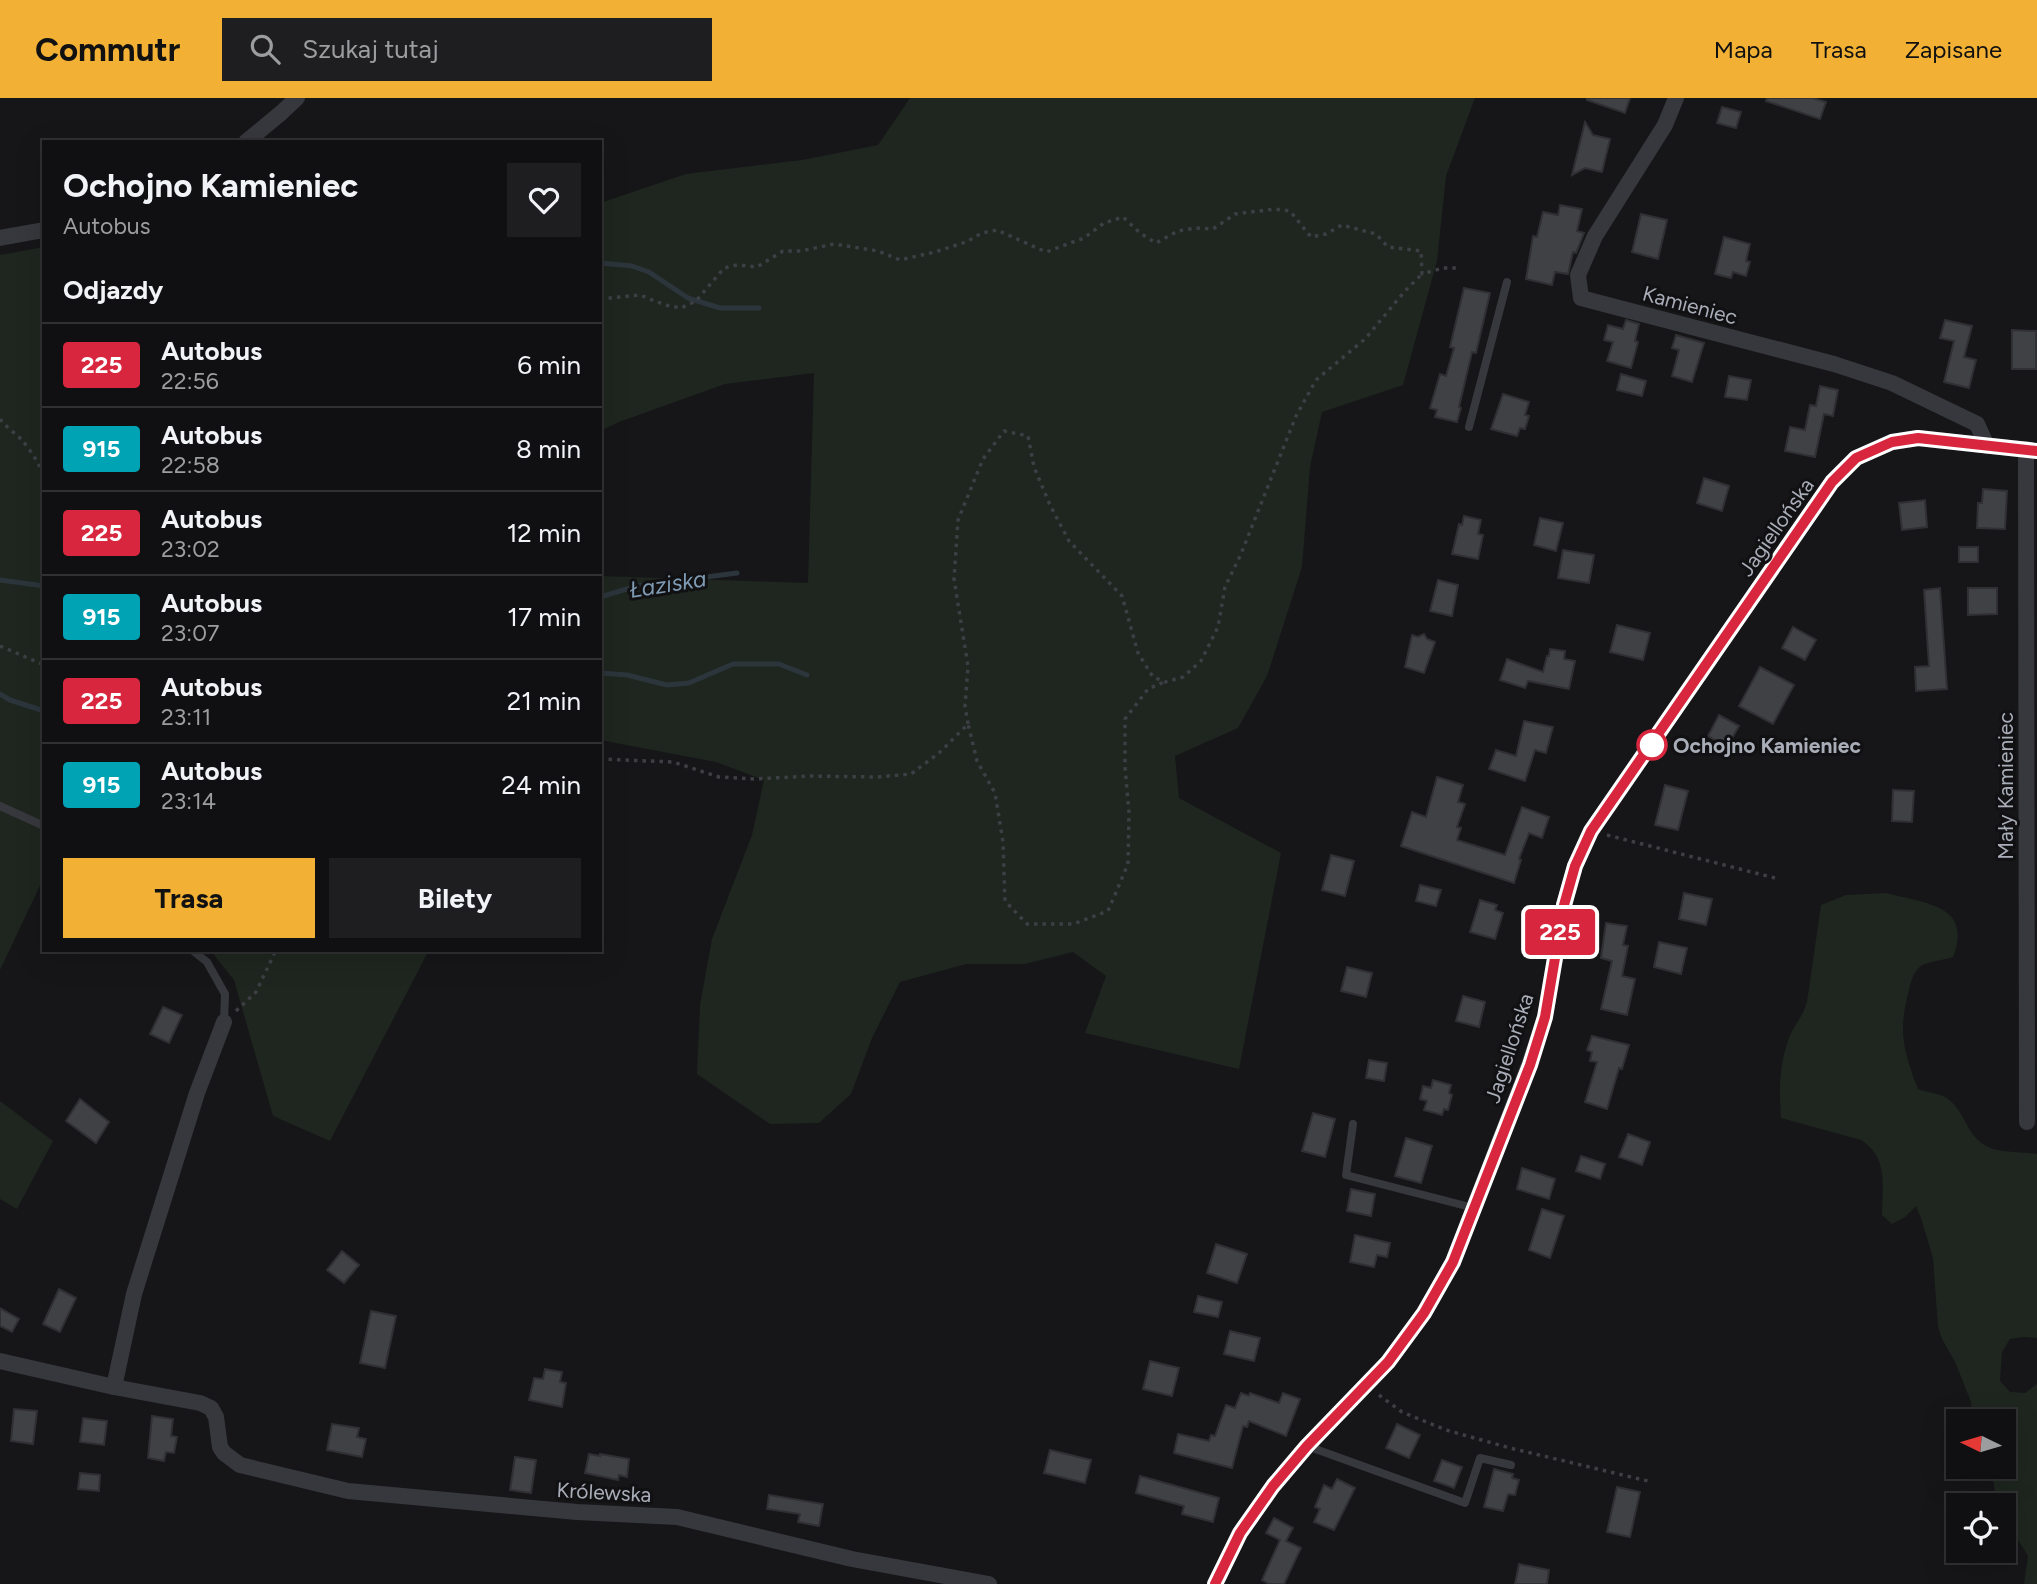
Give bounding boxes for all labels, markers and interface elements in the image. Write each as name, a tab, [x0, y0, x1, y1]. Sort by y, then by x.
search box	[222, 18, 712, 81]
text: Commutr	[35, 30, 180, 69]
icon: search	[246, 30, 284, 68]
text: Szukaj tutaj	[302, 33, 439, 65]
text: Mapa	[1714, 35, 1773, 64]
text: Trasa	[1811, 35, 1867, 64]
text: Zapisane	[1905, 35, 2002, 64]
button: heart	[507, 163, 581, 237]
text: Ochojno Kamieniec	[63, 166, 358, 205]
text: Autobus	[63, 212, 150, 240]
text: Odjazdy	[63, 274, 163, 306]
street label: Kamieniec	[1640, 280, 1740, 330]
text: Autobus	[161, 335, 262, 367]
text: 6 min	[517, 349, 581, 381]
text: 225	[81, 350, 122, 379]
text: 22:56	[161, 367, 219, 395]
text: Autobus	[161, 419, 262, 451]
text: 8 min	[516, 433, 581, 465]
text: 915	[83, 434, 121, 463]
text: 22:58	[161, 451, 220, 479]
street label: Jagiellońska	[1733, 473, 1819, 581]
text: Autobus	[161, 503, 262, 535]
text: 12 min	[507, 517, 581, 549]
text: 225	[81, 518, 122, 547]
text: 23:02	[161, 535, 220, 563]
water label: Łaziska	[628, 564, 708, 604]
text: Autobus	[161, 587, 262, 619]
text: 17 min	[507, 601, 581, 633]
text: 915	[83, 602, 121, 631]
text: 23:07	[161, 619, 219, 647]
text: Autobus	[161, 671, 262, 703]
text: 21 min	[507, 685, 581, 717]
text: 225	[81, 686, 122, 715]
text: 23:11	[161, 703, 211, 731]
street label: Mały Kamieniec	[1993, 712, 2018, 860]
marker: Ochojno Kamieniec	[1637, 730, 1667, 760]
place label: Ochojno Kamieniec	[1673, 733, 1861, 758]
text: Autobus	[161, 755, 262, 787]
text: 24 min	[501, 769, 581, 801]
text: 915	[83, 770, 121, 799]
text: 23:14	[161, 787, 216, 815]
button: Trasa	[63, 858, 315, 938]
button: Bilety	[329, 858, 581, 938]
line badge: 225	[1520, 909, 1600, 955]
text: 225	[1539, 917, 1581, 946]
street label: Jagiellońska	[1480, 990, 1538, 1106]
north arrow	[1946, 1409, 2016, 1479]
map controls	[1946, 1409, 2016, 1563]
street label: Królewska	[556, 1477, 652, 1507]
button: locate	[1946, 1493, 2016, 1563]

